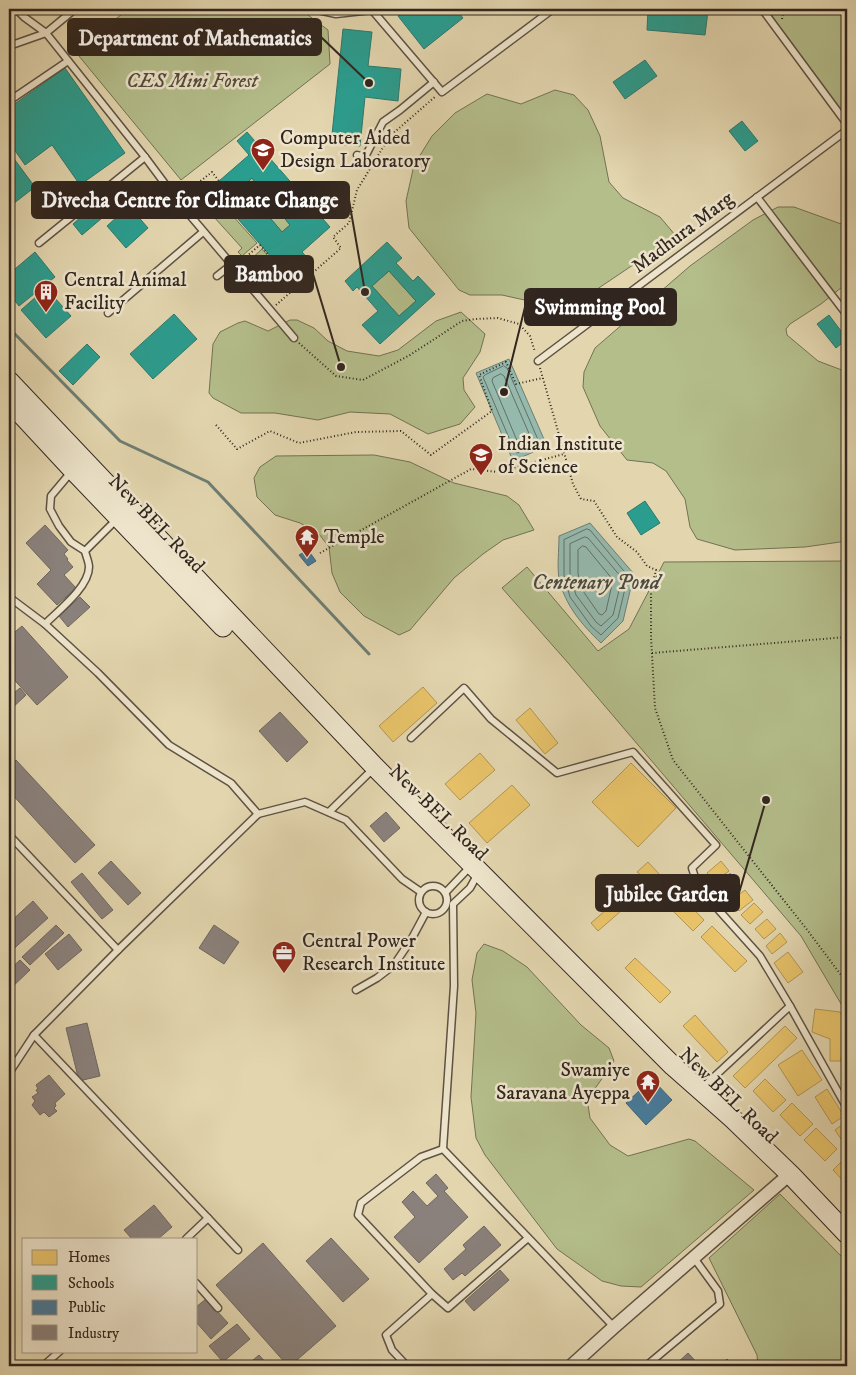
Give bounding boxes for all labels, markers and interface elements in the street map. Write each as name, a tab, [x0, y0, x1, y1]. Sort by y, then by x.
callout: Department of Mathematics	[68, 19, 321, 55]
text: Department of Mathematics	[78, 26, 312, 52]
park label: CES Mini Forest	[126, 69, 260, 94]
place label: Computer Aided Design Laboratory	[280, 126, 431, 174]
school or university icon: Computer Aided Design Laboratory	[250, 137, 276, 171]
callout: Divecha Centre for Climate Change	[32, 182, 349, 218]
street label: Madhura Marg	[627, 186, 739, 279]
text: Divecha Centre for Climate Change	[42, 188, 339, 214]
callout: Bamboo	[225, 256, 313, 292]
text: Bamboo	[235, 262, 303, 288]
place label: Central Animal Facility	[64, 268, 186, 316]
building icon: Central Animal Facility	[33, 279, 59, 313]
callout: Swimming Pool	[525, 289, 676, 325]
text: Swimming Pool	[535, 295, 666, 321]
place label: Indian Institute of Science	[498, 432, 623, 480]
school or university icon: Indian Institute of Science	[468, 442, 494, 476]
street label: New BEL Road	[102, 469, 210, 579]
temple icon: Temple	[294, 524, 320, 558]
place label: Temple	[324, 525, 385, 550]
water label: Centenary Pond	[532, 570, 663, 596]
street label: New BEL Road	[383, 759, 493, 867]
callout: Jubilee Garden	[596, 875, 739, 911]
text: Jubilee Garden	[604, 882, 730, 908]
place label: Central Power Research Institute	[302, 929, 445, 977]
office icon: Central Power Research Institute	[271, 940, 297, 974]
street label: New BEL Road	[673, 1042, 783, 1150]
place label: Swamiye Saravana Ayeppa	[496, 1058, 630, 1106]
temple icon: Swamiye Saravana Ayeppa	[635, 1069, 661, 1103]
legend	[22, 1238, 198, 1352]
text: Homes	[68, 1248, 110, 1267]
text: Schools	[68, 1274, 114, 1293]
text: Public	[68, 1298, 106, 1317]
text: Industry	[68, 1324, 120, 1343]

